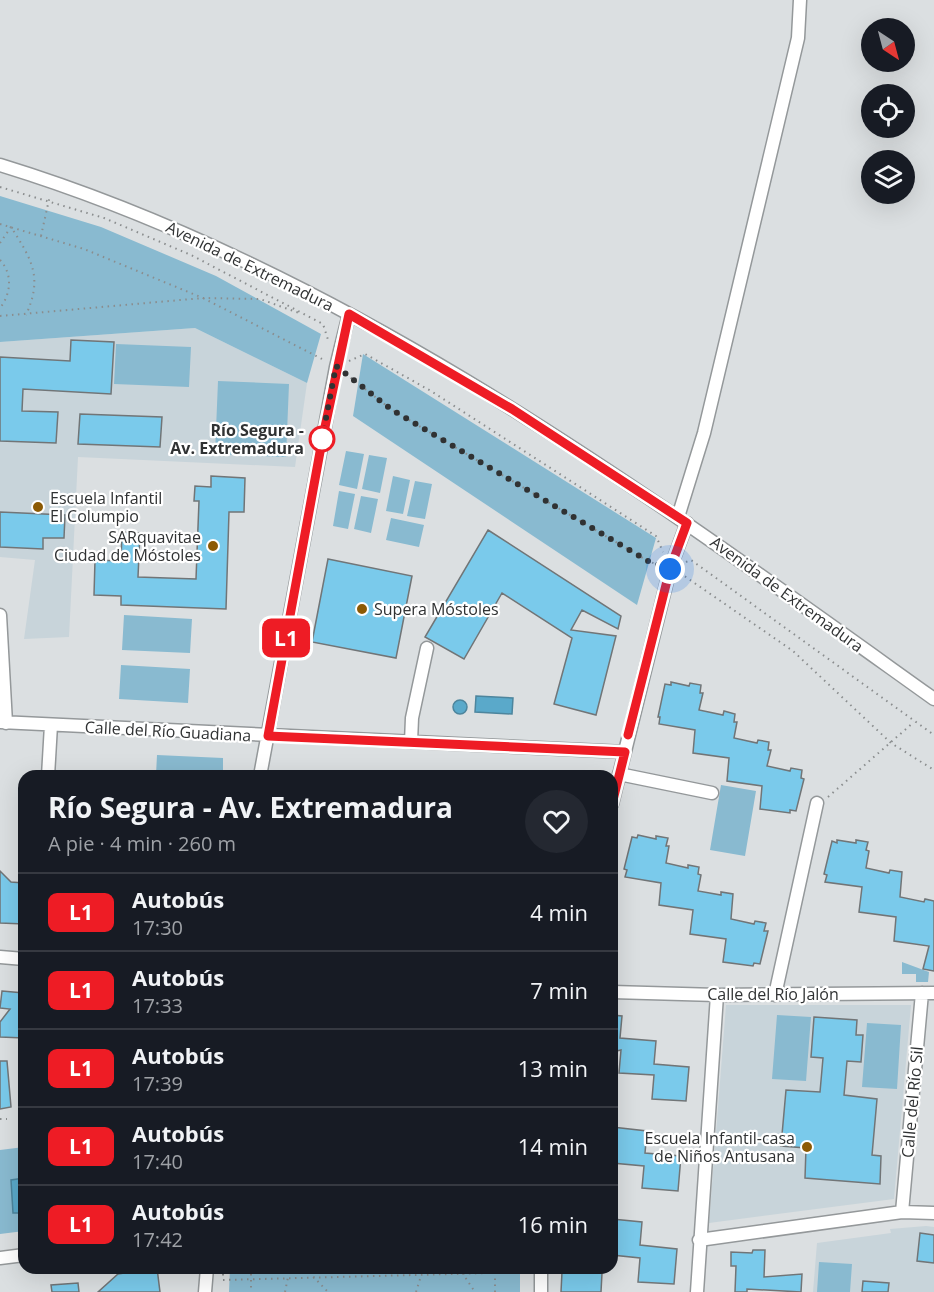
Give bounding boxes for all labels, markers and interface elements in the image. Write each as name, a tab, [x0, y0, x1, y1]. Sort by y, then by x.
north arrow	[861, 18, 915, 72]
map controls	[861, 18, 915, 204]
button: locate	[861, 84, 915, 138]
button: layers	[861, 150, 915, 204]
street label: Avenida de Extremadura	[163, 216, 337, 316]
place label: Río Segura - Av. Extremadura	[170, 419, 304, 459]
marker: Río Segura - Av. Extremadura	[309, 426, 335, 452]
place label: Escuela Infantil El Columpio	[50, 487, 162, 527]
marker: Escuela Infantil El Columpio	[31, 500, 45, 514]
place label: SARquavitae Ciudad de Móstoles	[54, 526, 201, 566]
street label: Avenida de Extremadura	[706, 531, 868, 657]
marker: SARquavitae Ciudad de Móstoles	[206, 539, 220, 553]
your location	[655, 554, 685, 584]
place label: Supera Móstoles	[374, 598, 499, 620]
marker: Supera Móstoles	[355, 602, 369, 616]
line badge: L1	[259, 618, 313, 658]
text: L1	[274, 624, 298, 652]
street label: Calle del Río Guadiana	[84, 716, 252, 746]
text: Río Segura - Av. Extremadura	[48, 788, 453, 826]
button: heart	[525, 790, 588, 853]
text: A pie · 4 min · 260 m	[48, 830, 236, 857]
text: Autobús	[132, 884, 224, 914]
text: 4 min	[530, 897, 588, 927]
text: L1	[69, 898, 93, 926]
text: 17:30	[132, 914, 183, 941]
text: Autobús	[132, 962, 224, 992]
text: 7 min	[530, 975, 588, 1005]
text: L1	[69, 976, 93, 1004]
street label: Calle del Río Jalón	[707, 983, 839, 1005]
text: 17:33	[132, 992, 183, 1019]
text: Autobús	[132, 1040, 224, 1070]
street label: Calle del Río Sil	[896, 1045, 928, 1159]
text: 13 min	[518, 1053, 588, 1083]
text: L1	[69, 1054, 93, 1082]
text: 17:39	[132, 1070, 183, 1097]
text: Autobús	[132, 1118, 224, 1148]
place label: Escuela Infantil-casa de Niños Antusana	[645, 1127, 795, 1167]
text: 14 min	[518, 1131, 588, 1161]
text: L1	[69, 1132, 93, 1160]
marker: Escuela Infantil-casa de Niños Antusana	[800, 1140, 814, 1154]
text: 17:40	[132, 1148, 183, 1175]
text: Autobús	[132, 1196, 224, 1226]
text: 16 min	[518, 1209, 588, 1239]
text: L1	[69, 1210, 93, 1238]
text: 17:42	[132, 1226, 183, 1253]

